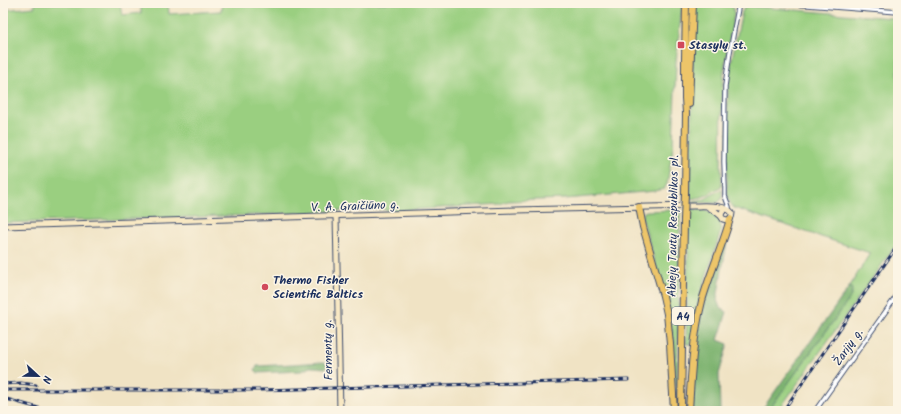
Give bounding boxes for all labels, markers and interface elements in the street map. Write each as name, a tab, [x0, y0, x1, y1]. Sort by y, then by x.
place label: Stasylų st.	[689, 36, 747, 55]
marker: Stasylų st.	[676, 40, 686, 50]
street label: Abiejų Tautų Respublikos pl.	[663, 155, 684, 297]
street label: V. A. Graičiūno g.	[311, 195, 399, 218]
place label: Thermo Fisher Scientific Baltics	[273, 271, 364, 304]
marker: Thermo Fisher Scientific Baltics	[260, 282, 270, 292]
road number: A4	[672, 307, 694, 325]
street label: Fermentų g.	[318, 319, 339, 381]
street label: Žarijų g.	[829, 324, 868, 370]
north arrow	[18, 356, 58, 396]
text: N	[37, 373, 56, 386]

